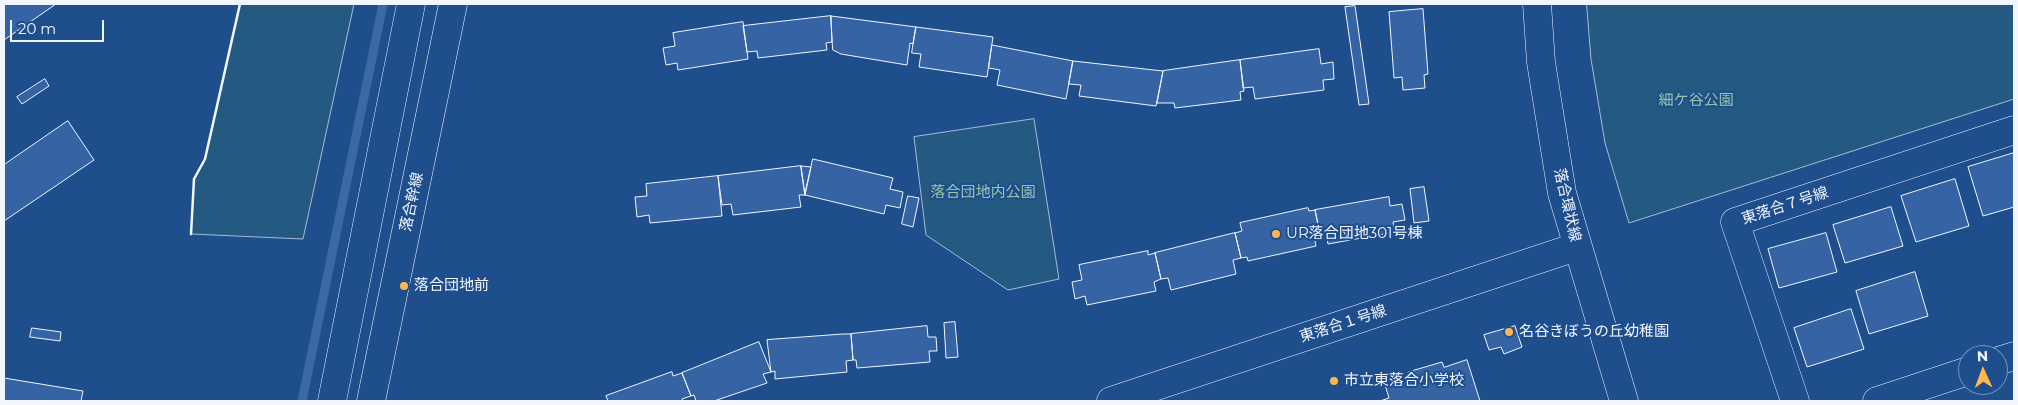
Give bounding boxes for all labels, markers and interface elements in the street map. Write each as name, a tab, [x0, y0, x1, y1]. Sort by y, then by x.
scale bar	[12, 10, 106, 42]
text: 20 m	[18, 19, 56, 38]
park label: 細ケ谷公園	[1659, 92, 1733, 110]
street label: 落合環状線	[1550, 166, 1584, 244]
street label: 落合幹線	[397, 171, 427, 233]
park label: 落合団地内公園	[931, 184, 1035, 202]
street label: 東落合７号線	[1739, 184, 1831, 228]
place label: UR落合団地301号棟	[1286, 225, 1423, 243]
marker: UR落合団地301号棟	[1270, 228, 1282, 240]
place label: 落合団地前	[414, 277, 489, 295]
marker: 落合団地前	[398, 280, 410, 292]
street label: 東落合１号線	[1297, 302, 1389, 346]
place label: 名谷きぼうの丘幼稚園	[1519, 323, 1669, 341]
marker: 名谷きぼうの丘幼稚園	[1503, 326, 1515, 338]
north arrow	[1958, 345, 2008, 395]
text: N	[1977, 347, 1988, 365]
place label: 市立東落合小学校	[1344, 372, 1464, 390]
marker: 市立東落合小学校	[1328, 375, 1340, 387]

